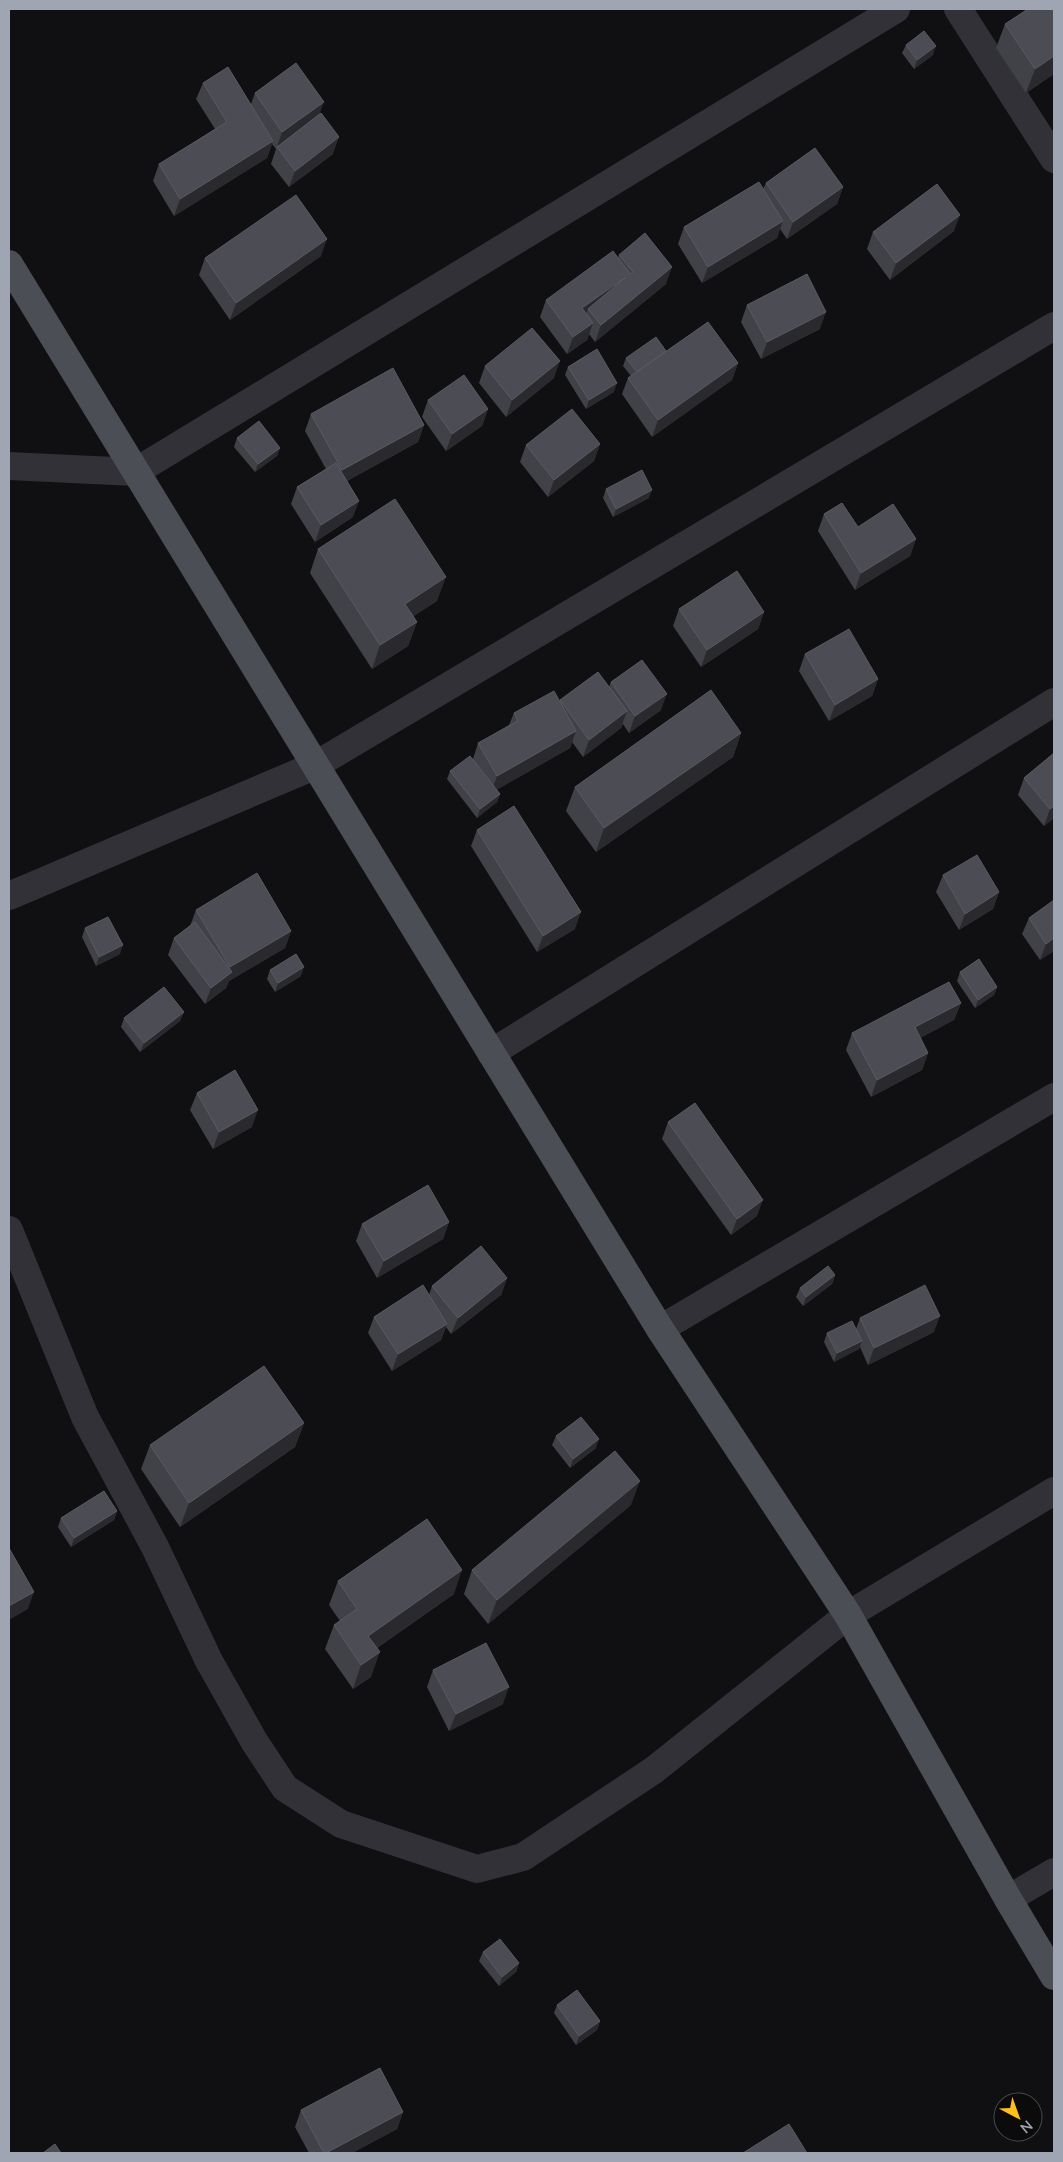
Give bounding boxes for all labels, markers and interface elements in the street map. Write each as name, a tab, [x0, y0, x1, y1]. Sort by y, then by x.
north arrow	[993, 2092, 1043, 2142]
text: N	[1017, 2117, 1037, 2137]

